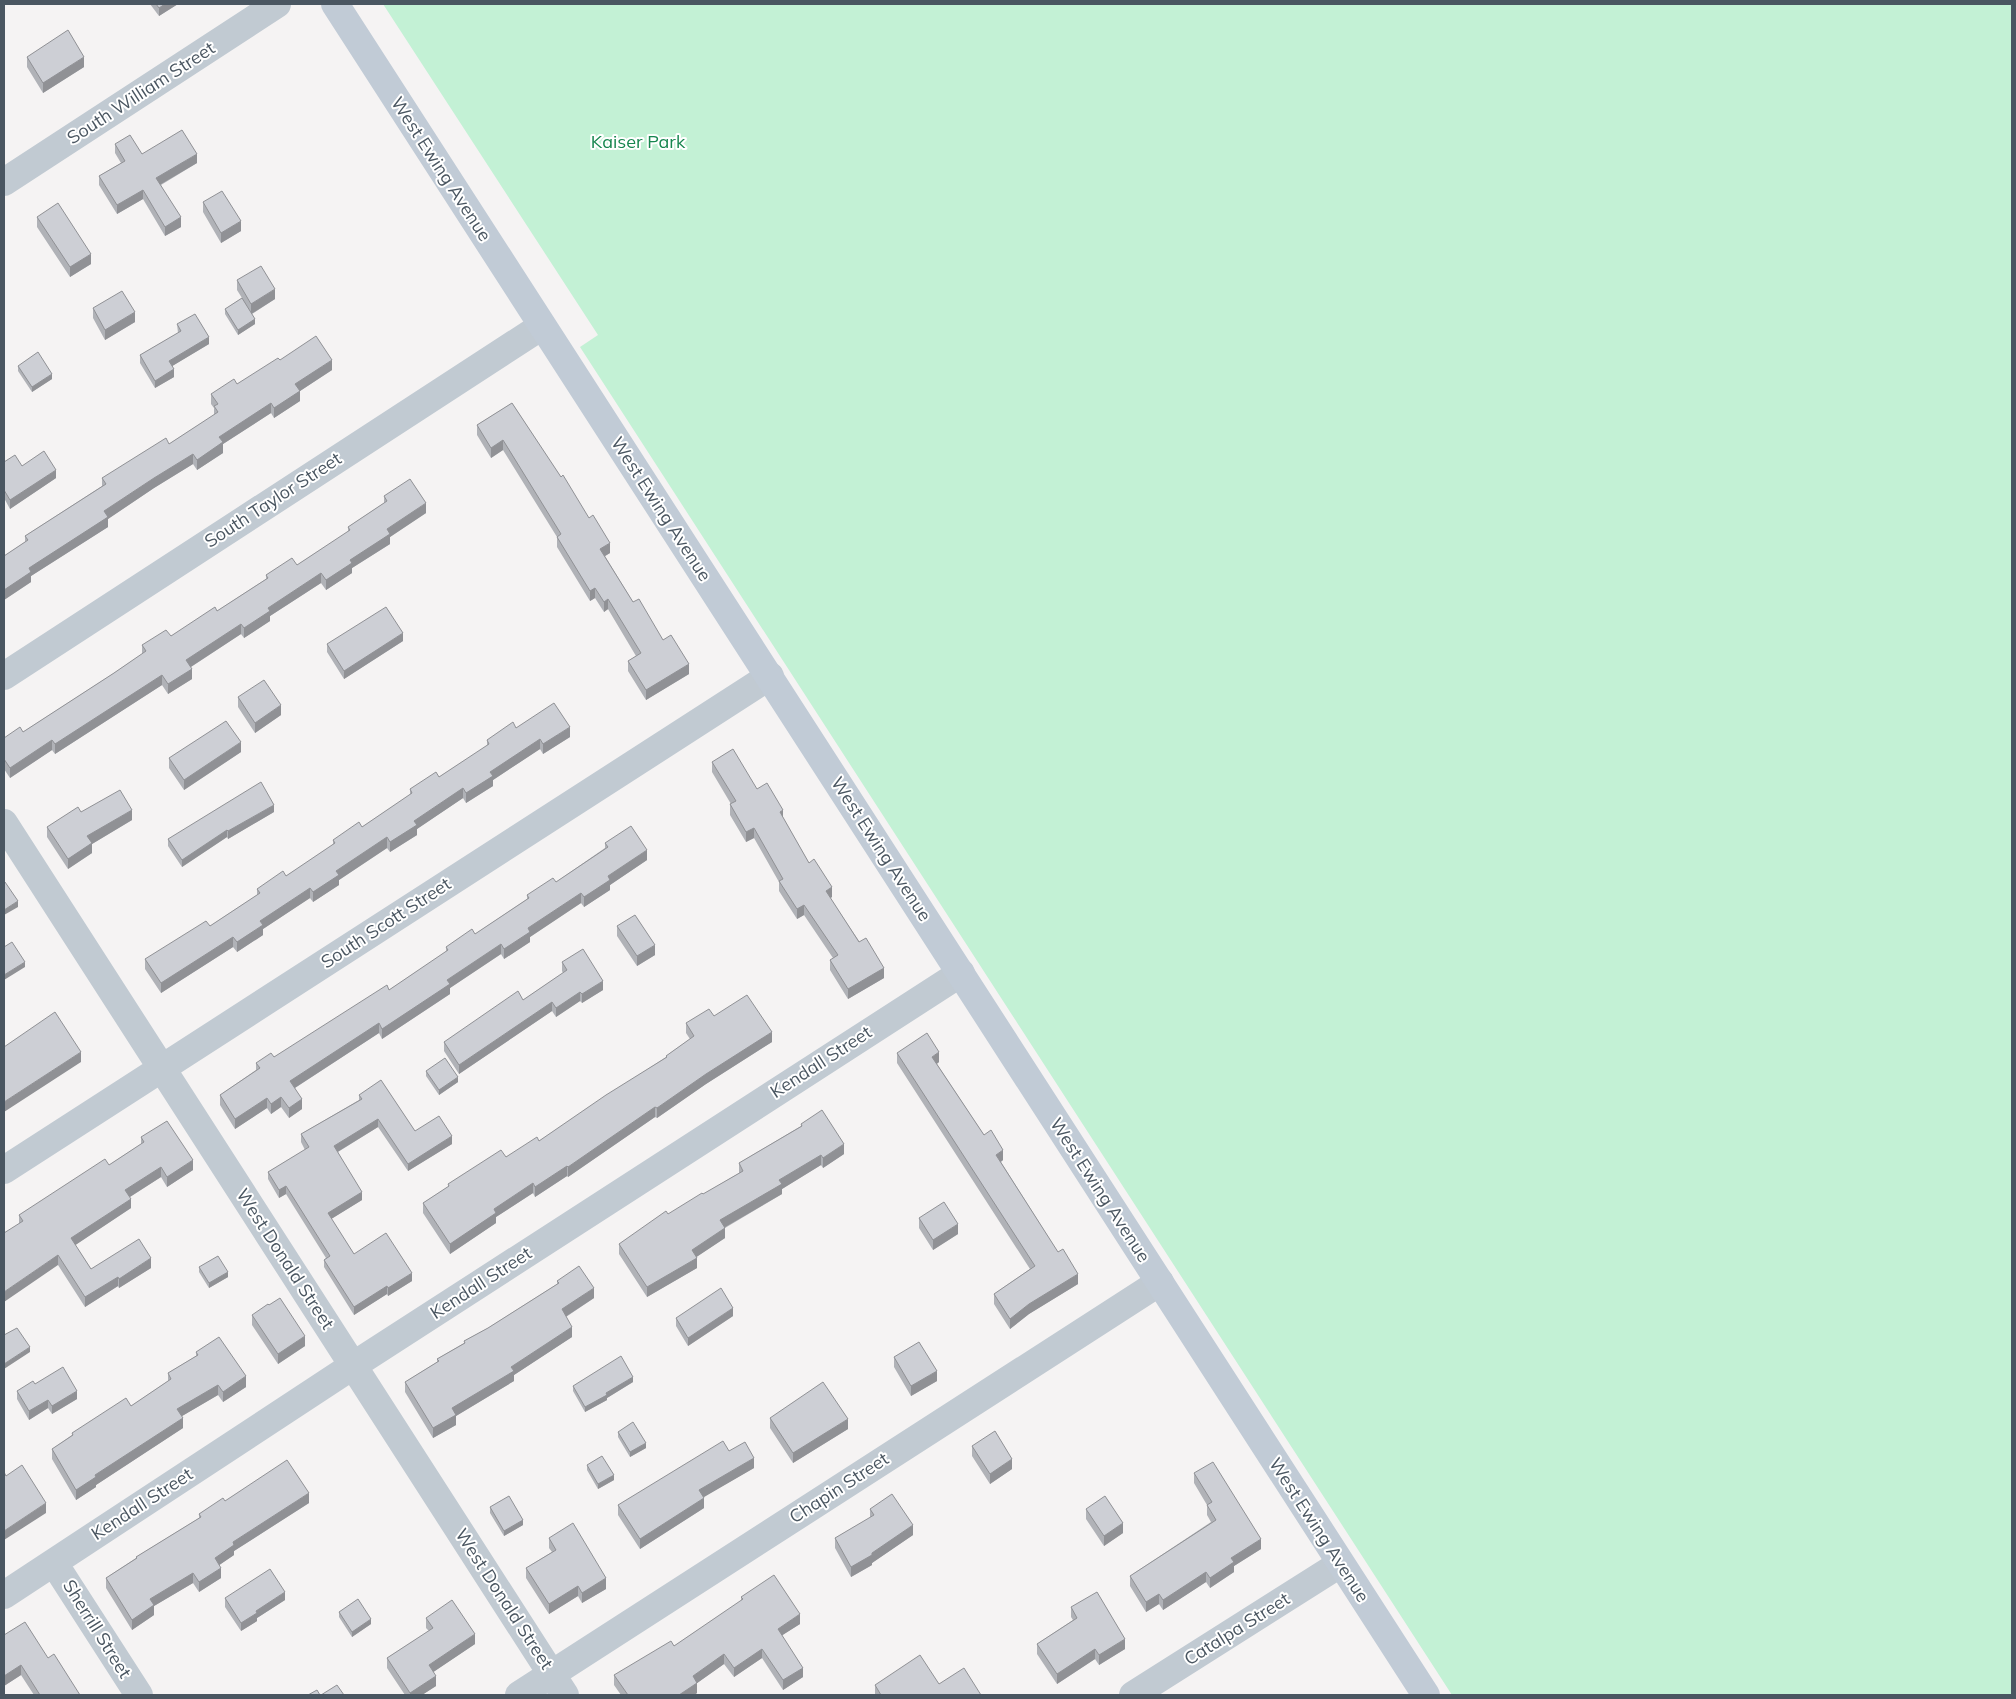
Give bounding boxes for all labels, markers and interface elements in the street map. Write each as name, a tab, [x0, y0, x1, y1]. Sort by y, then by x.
street label: South William Street	[62, 36, 219, 149]
street label: West Ewing Avenue	[386, 92, 497, 245]
park label: Kaiser Park	[591, 130, 686, 153]
street label: West Ewing Avenue	[606, 432, 717, 585]
street label: South Taylor Street	[200, 447, 346, 552]
street label: West Ewing Avenue	[826, 772, 937, 925]
street label: South Scott Street	[316, 872, 455, 973]
street label: Kendall Street	[766, 1020, 876, 1103]
street label: West Ewing Avenue	[1045, 1113, 1156, 1266]
street label: West Donald Street	[231, 1184, 340, 1333]
street label: Kendall Street	[426, 1241, 536, 1324]
street label: Chapin Street	[785, 1447, 893, 1528]
street label: West Ewing Avenue	[1264, 1453, 1375, 1606]
street label: Kendall Street	[87, 1462, 197, 1545]
street label: West Donald Street	[450, 1524, 559, 1673]
street label: Sherrill Street	[58, 1575, 137, 1682]
street label: Catalpa Street	[1180, 1587, 1294, 1670]

